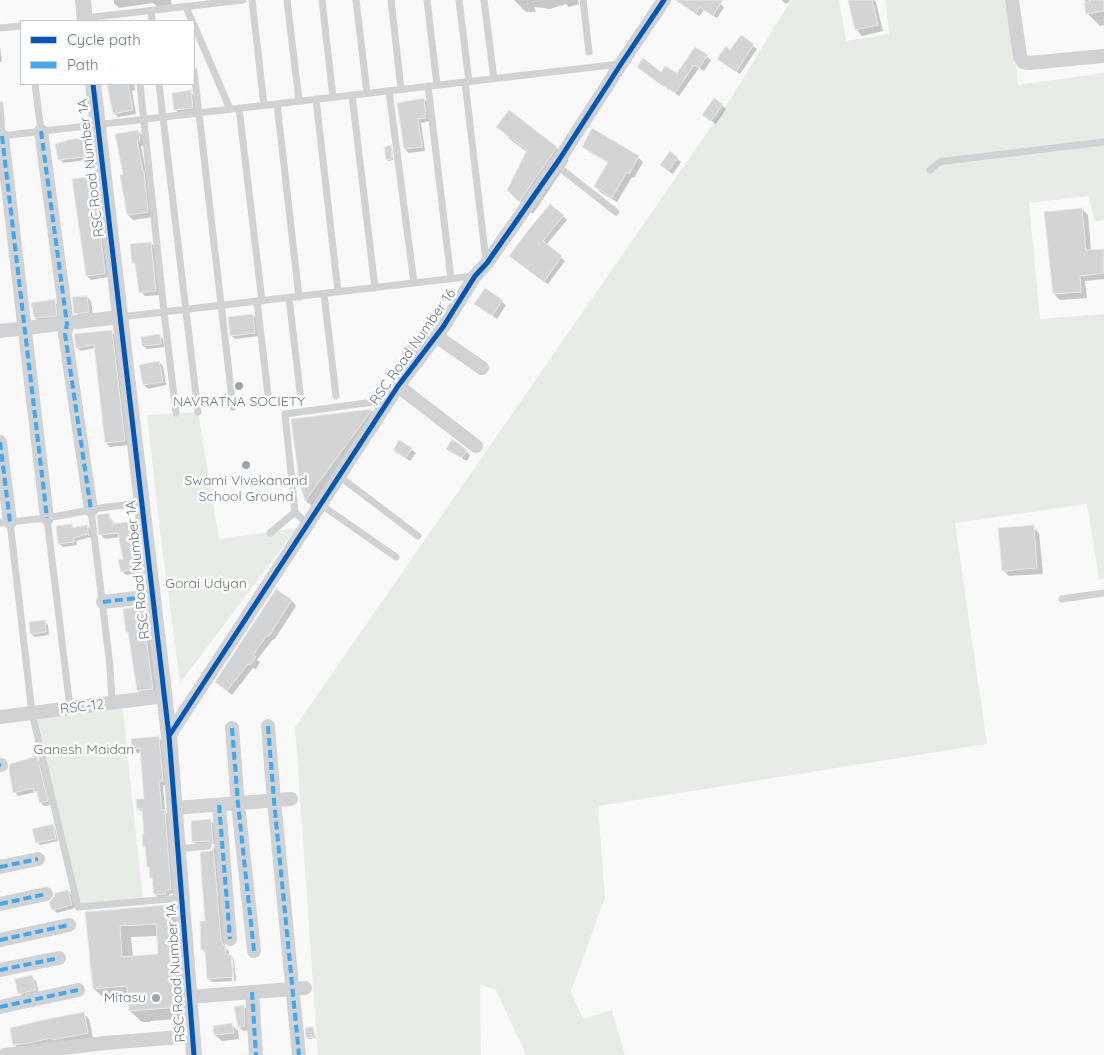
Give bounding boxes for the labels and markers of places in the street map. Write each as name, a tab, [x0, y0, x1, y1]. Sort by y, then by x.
marker: NAVRATNA SOCIETY	[233, 380, 245, 392]
place label: NAVRATNA SOCIETY	[173, 394, 305, 410]
marker: Swami Vivekanand School Ground	[240, 459, 252, 471]
place label: Swami Vivekanand School Ground	[184, 473, 308, 506]
place label: Mitasu	[104, 990, 146, 1006]
marker: Mitasu	[150, 992, 162, 1004]

